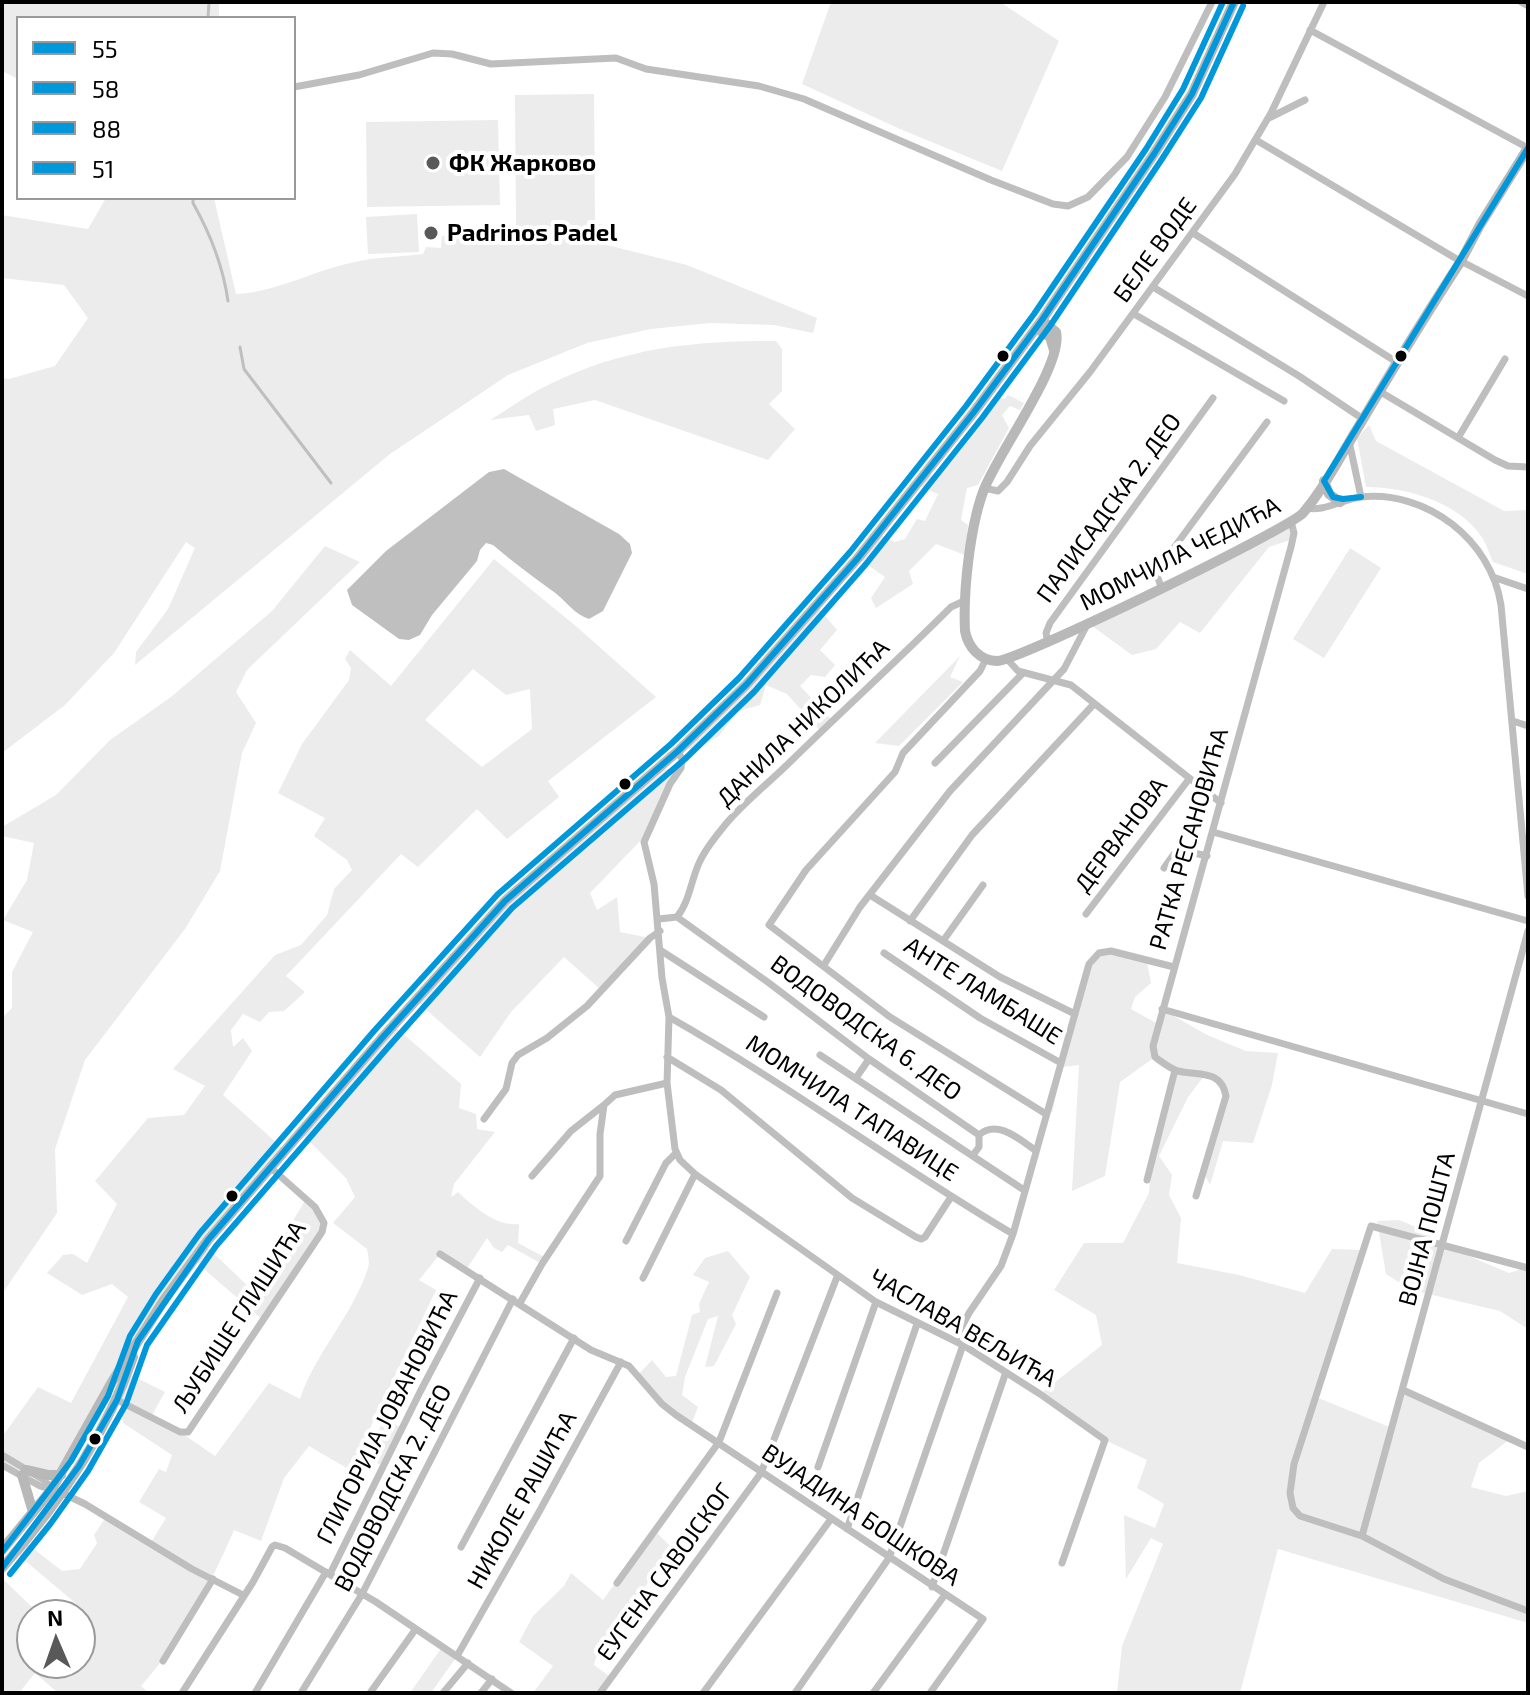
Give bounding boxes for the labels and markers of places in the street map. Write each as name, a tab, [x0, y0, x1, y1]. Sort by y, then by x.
place label: ФК Жарково	[449, 149, 596, 177]
marker: ФК Жарково	[424, 154, 442, 172]
place label: Padrinos Padel	[447, 219, 617, 247]
marker: Padrinos Padel	[422, 224, 440, 242]
unlabelled marker	[995, 348, 1011, 364]
unlabelled marker	[1393, 348, 1409, 364]
unlabelled marker	[617, 776, 633, 792]
unlabelled marker	[224, 1188, 240, 1204]
unlabelled marker	[87, 1431, 103, 1447]

